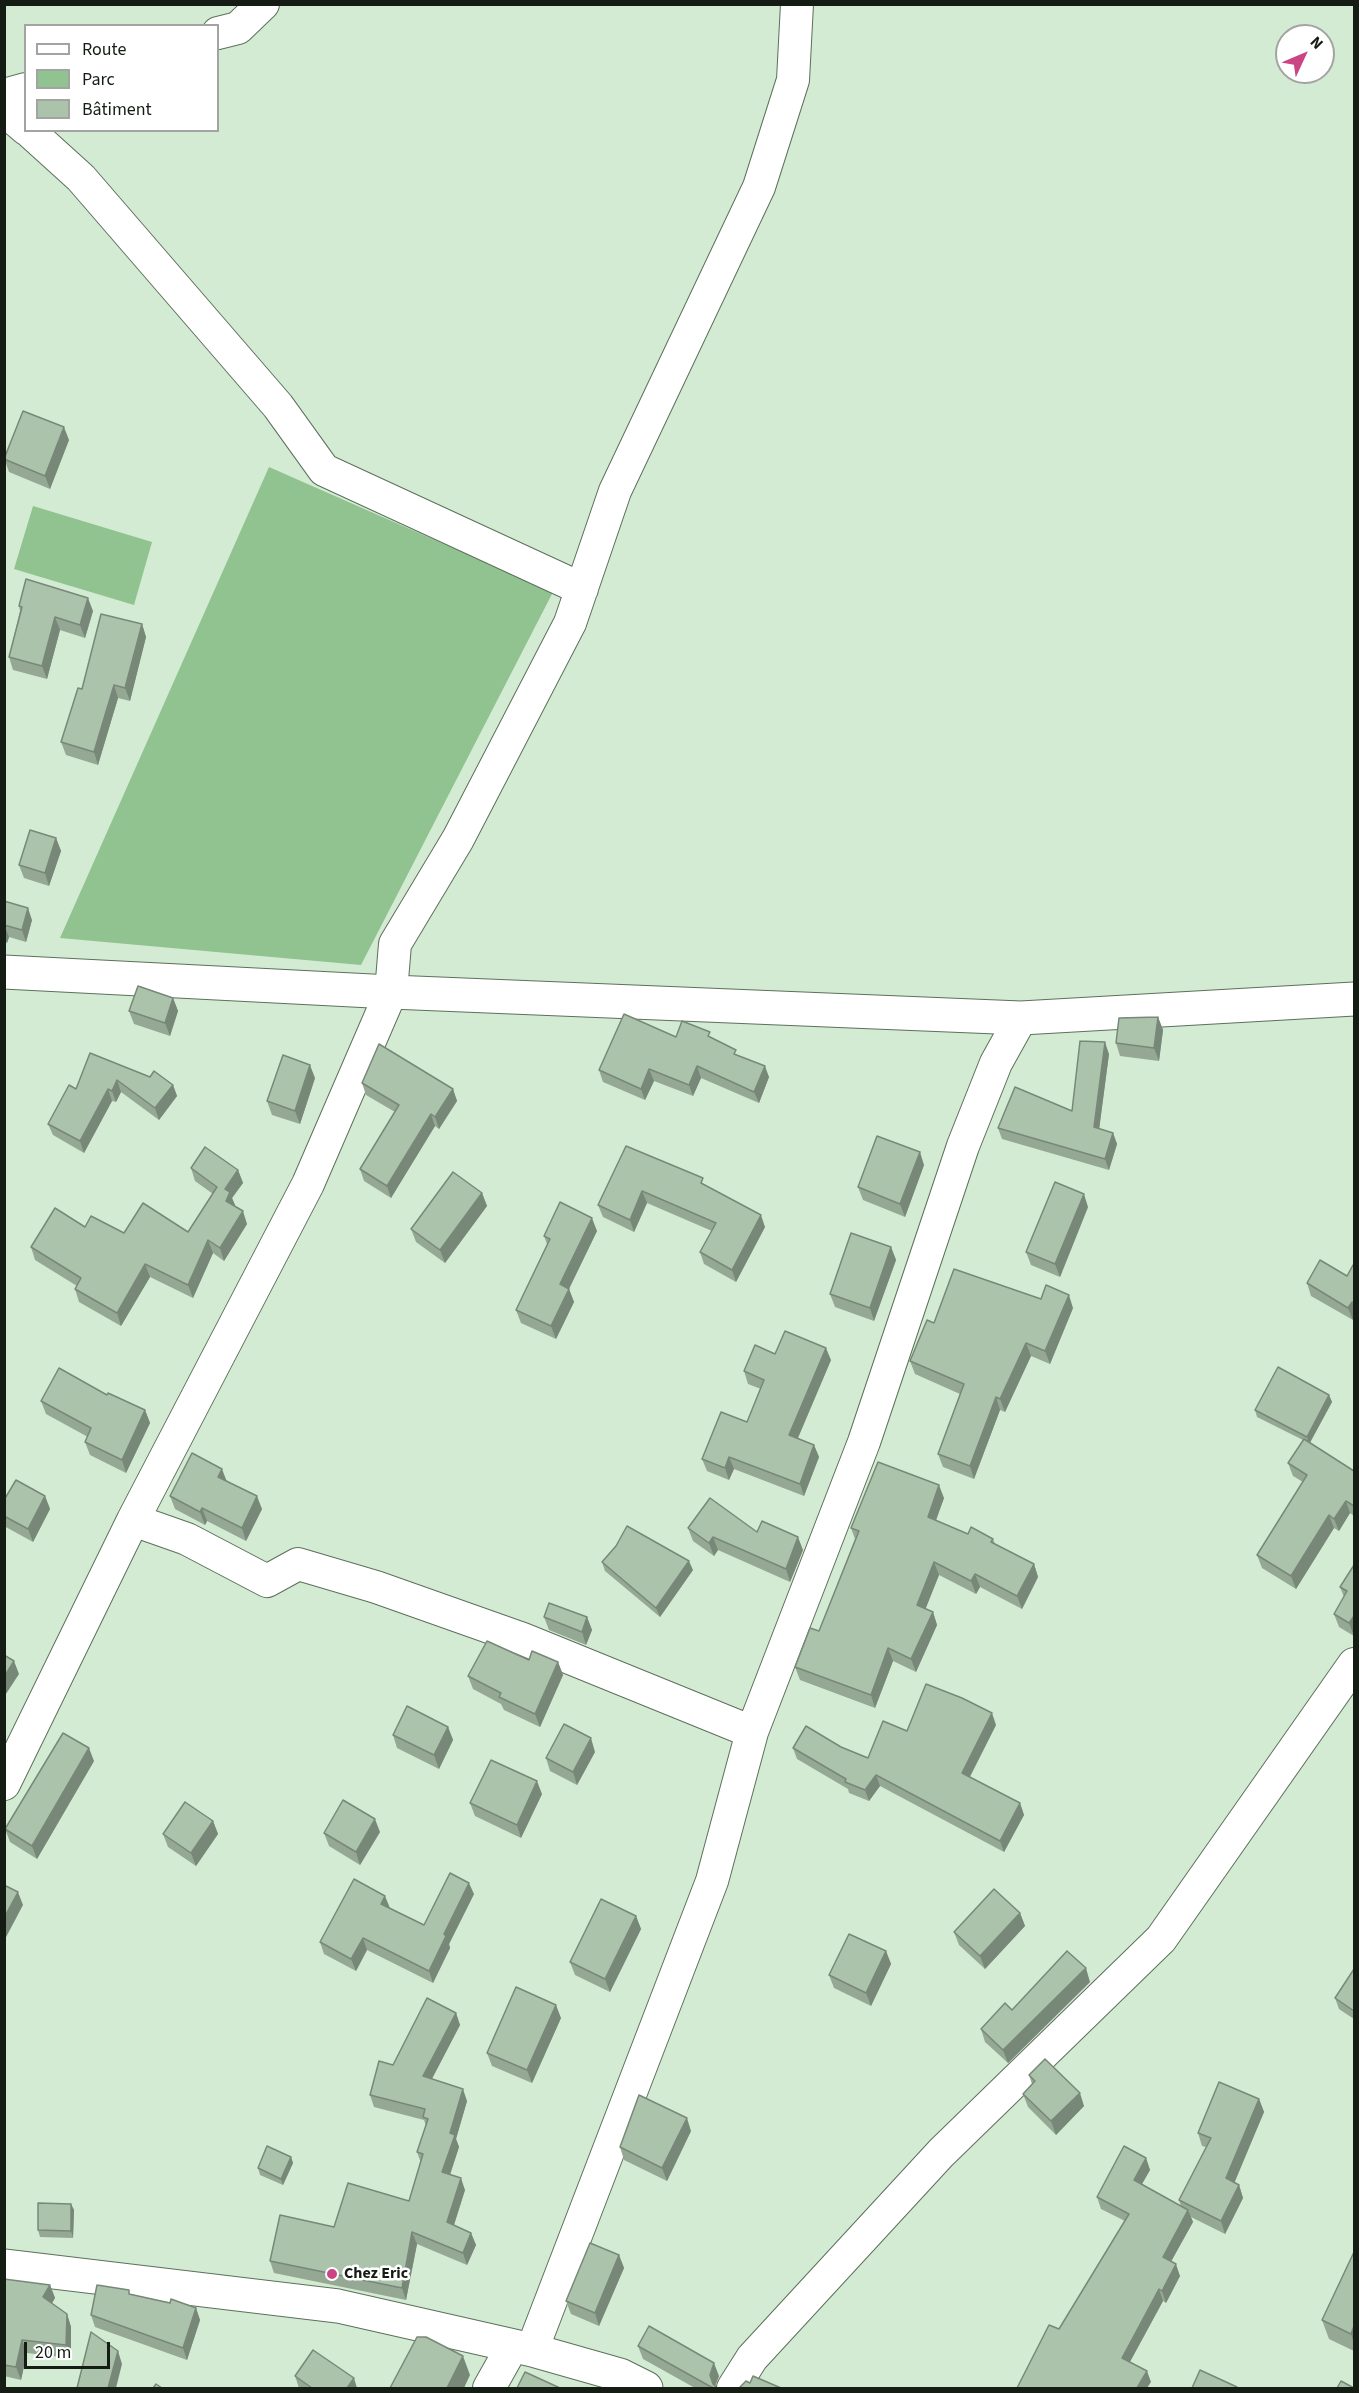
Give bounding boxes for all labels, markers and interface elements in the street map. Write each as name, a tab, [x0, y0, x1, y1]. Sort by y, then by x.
legend	[24, 24, 219, 132]
north arrow	[1275, 24, 1335, 84]
text: N	[1305, 31, 1328, 54]
text: Route	[82, 37, 126, 62]
text: Parc	[82, 67, 115, 92]
text: Bâtiment	[82, 97, 152, 122]
place label: Chez Eric	[344, 2264, 408, 2284]
marker: Chez Eric	[325, 2267, 339, 2281]
scale bar	[27, 2330, 112, 2368]
text: 20 m	[35, 2340, 71, 2365]

